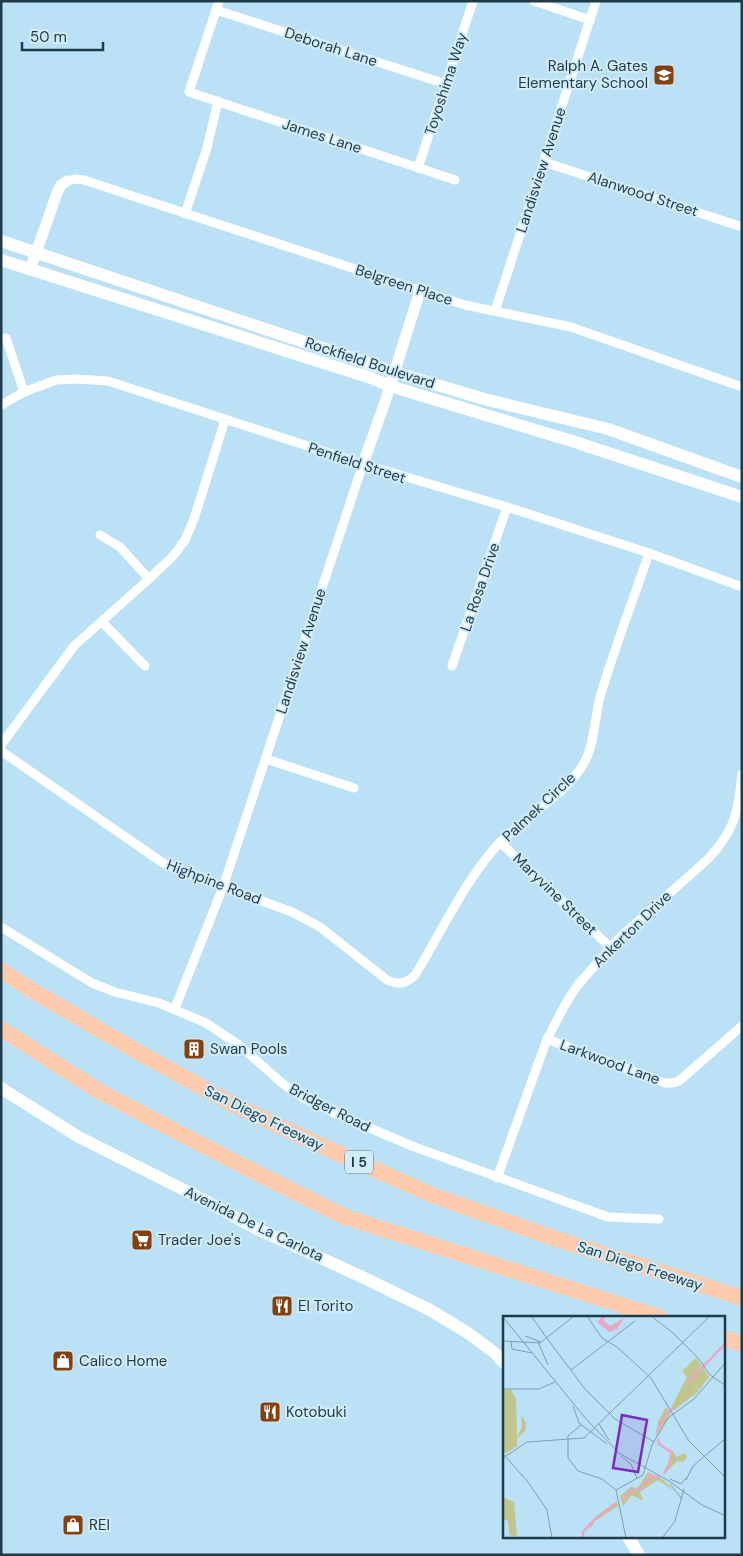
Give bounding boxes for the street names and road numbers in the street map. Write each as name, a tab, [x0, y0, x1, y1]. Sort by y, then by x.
street label: Deborah Lane	[282, 23, 380, 71]
street label: Toyoshima Way	[420, 29, 472, 138]
street label: Landisview Avenue	[511, 105, 571, 235]
street label: James Lane	[280, 114, 364, 158]
street label: Alanwood Street	[585, 167, 701, 221]
street label: Belgreen Place	[353, 260, 455, 310]
street label: Rockfield Boulevard	[302, 333, 438, 393]
street label: Penfield Street	[306, 438, 409, 488]
street label: La Rosa Drive	[455, 540, 505, 634]
street label: Landisview Avenue	[271, 586, 331, 716]
street label: Palmek Circle	[498, 768, 580, 846]
street label: Maryvine Street	[509, 849, 602, 939]
street label: Highpine Road	[164, 855, 264, 909]
street label: Ankerton Drive	[588, 886, 676, 972]
street label: Larkwood Lane	[557, 1035, 663, 1089]
street label: Bridger Road	[286, 1079, 374, 1137]
street label: San Diego Freeway	[201, 1080, 328, 1156]
road number: I 5	[345, 1150, 373, 1174]
street label: Avenida De La Carlota	[181, 1182, 327, 1266]
street label: San Diego Freeway	[575, 1236, 706, 1296]

